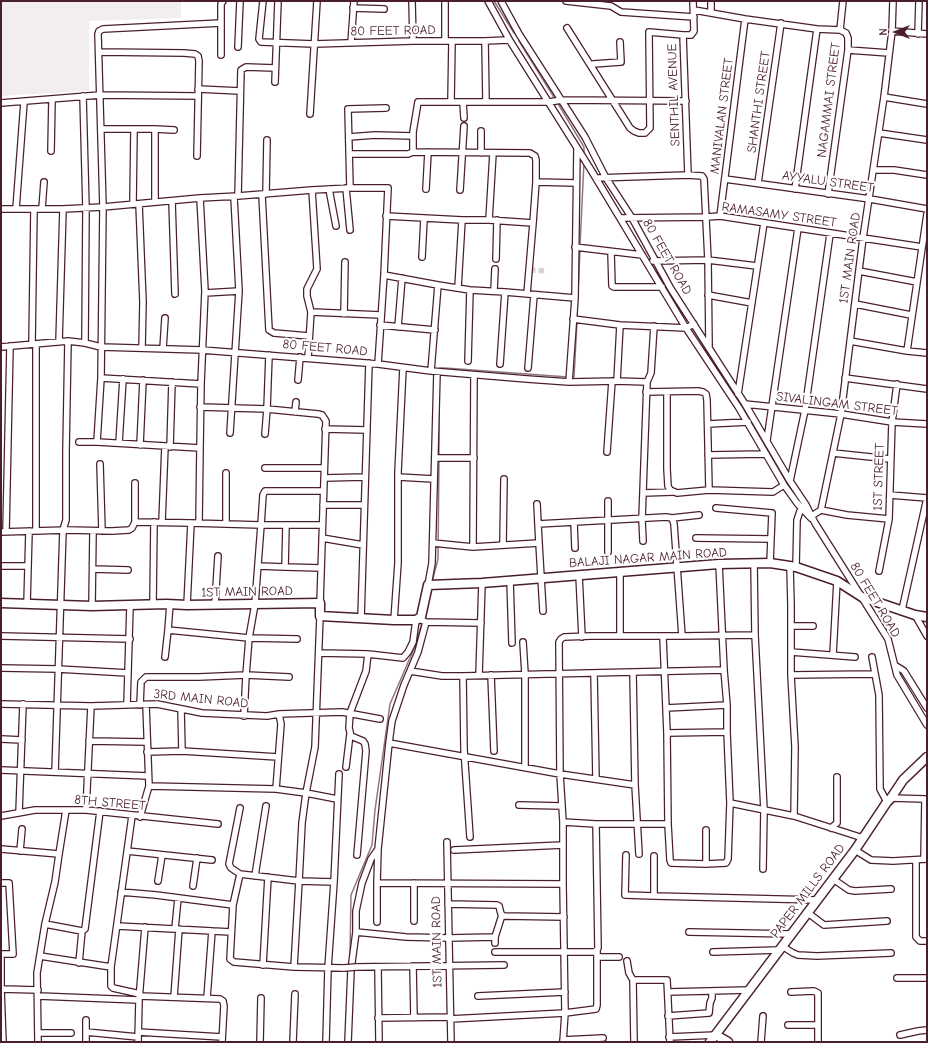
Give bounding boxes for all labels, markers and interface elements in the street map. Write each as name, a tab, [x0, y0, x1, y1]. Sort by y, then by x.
north arrow	[876, 12, 916, 52]
street label: 80 FEET ROAD	[350, 22, 436, 40]
text: N	[877, 28, 890, 36]
street label: NAGAMMAI STREET	[814, 42, 844, 158]
street label: SENTHIL AVENUE	[664, 43, 684, 147]
street label: SHANTHI STREET	[744, 50, 774, 154]
street label: MANIVALAN STREET	[707, 57, 737, 175]
street label: AYYALU STREET	[781, 168, 875, 196]
street label: RAMASAMY STREET	[721, 199, 837, 231]
street label: 1ST MAIN ROAD	[836, 212, 864, 304]
street label: 80 FEET ROAD	[639, 216, 695, 298]
street label: 80 FEET ROAD	[282, 337, 368, 359]
street label: SIVALINGAM STREET	[775, 389, 899, 419]
street label: 1ST STREET	[870, 443, 888, 511]
street label: BALAJI NAGAR MAIN ROAD	[568, 545, 728, 571]
street label: 80 FEET ROAD	[846, 560, 904, 640]
street label: 1ST MAIN ROAD	[201, 583, 293, 601]
street label: 3RD MAIN ROAD	[153, 686, 249, 712]
street label: 8TH STREET	[74, 792, 146, 814]
street label: PAPER MILLS ROAD	[768, 841, 848, 941]
street label: 1ST MAIN ROAD	[428, 896, 446, 988]

